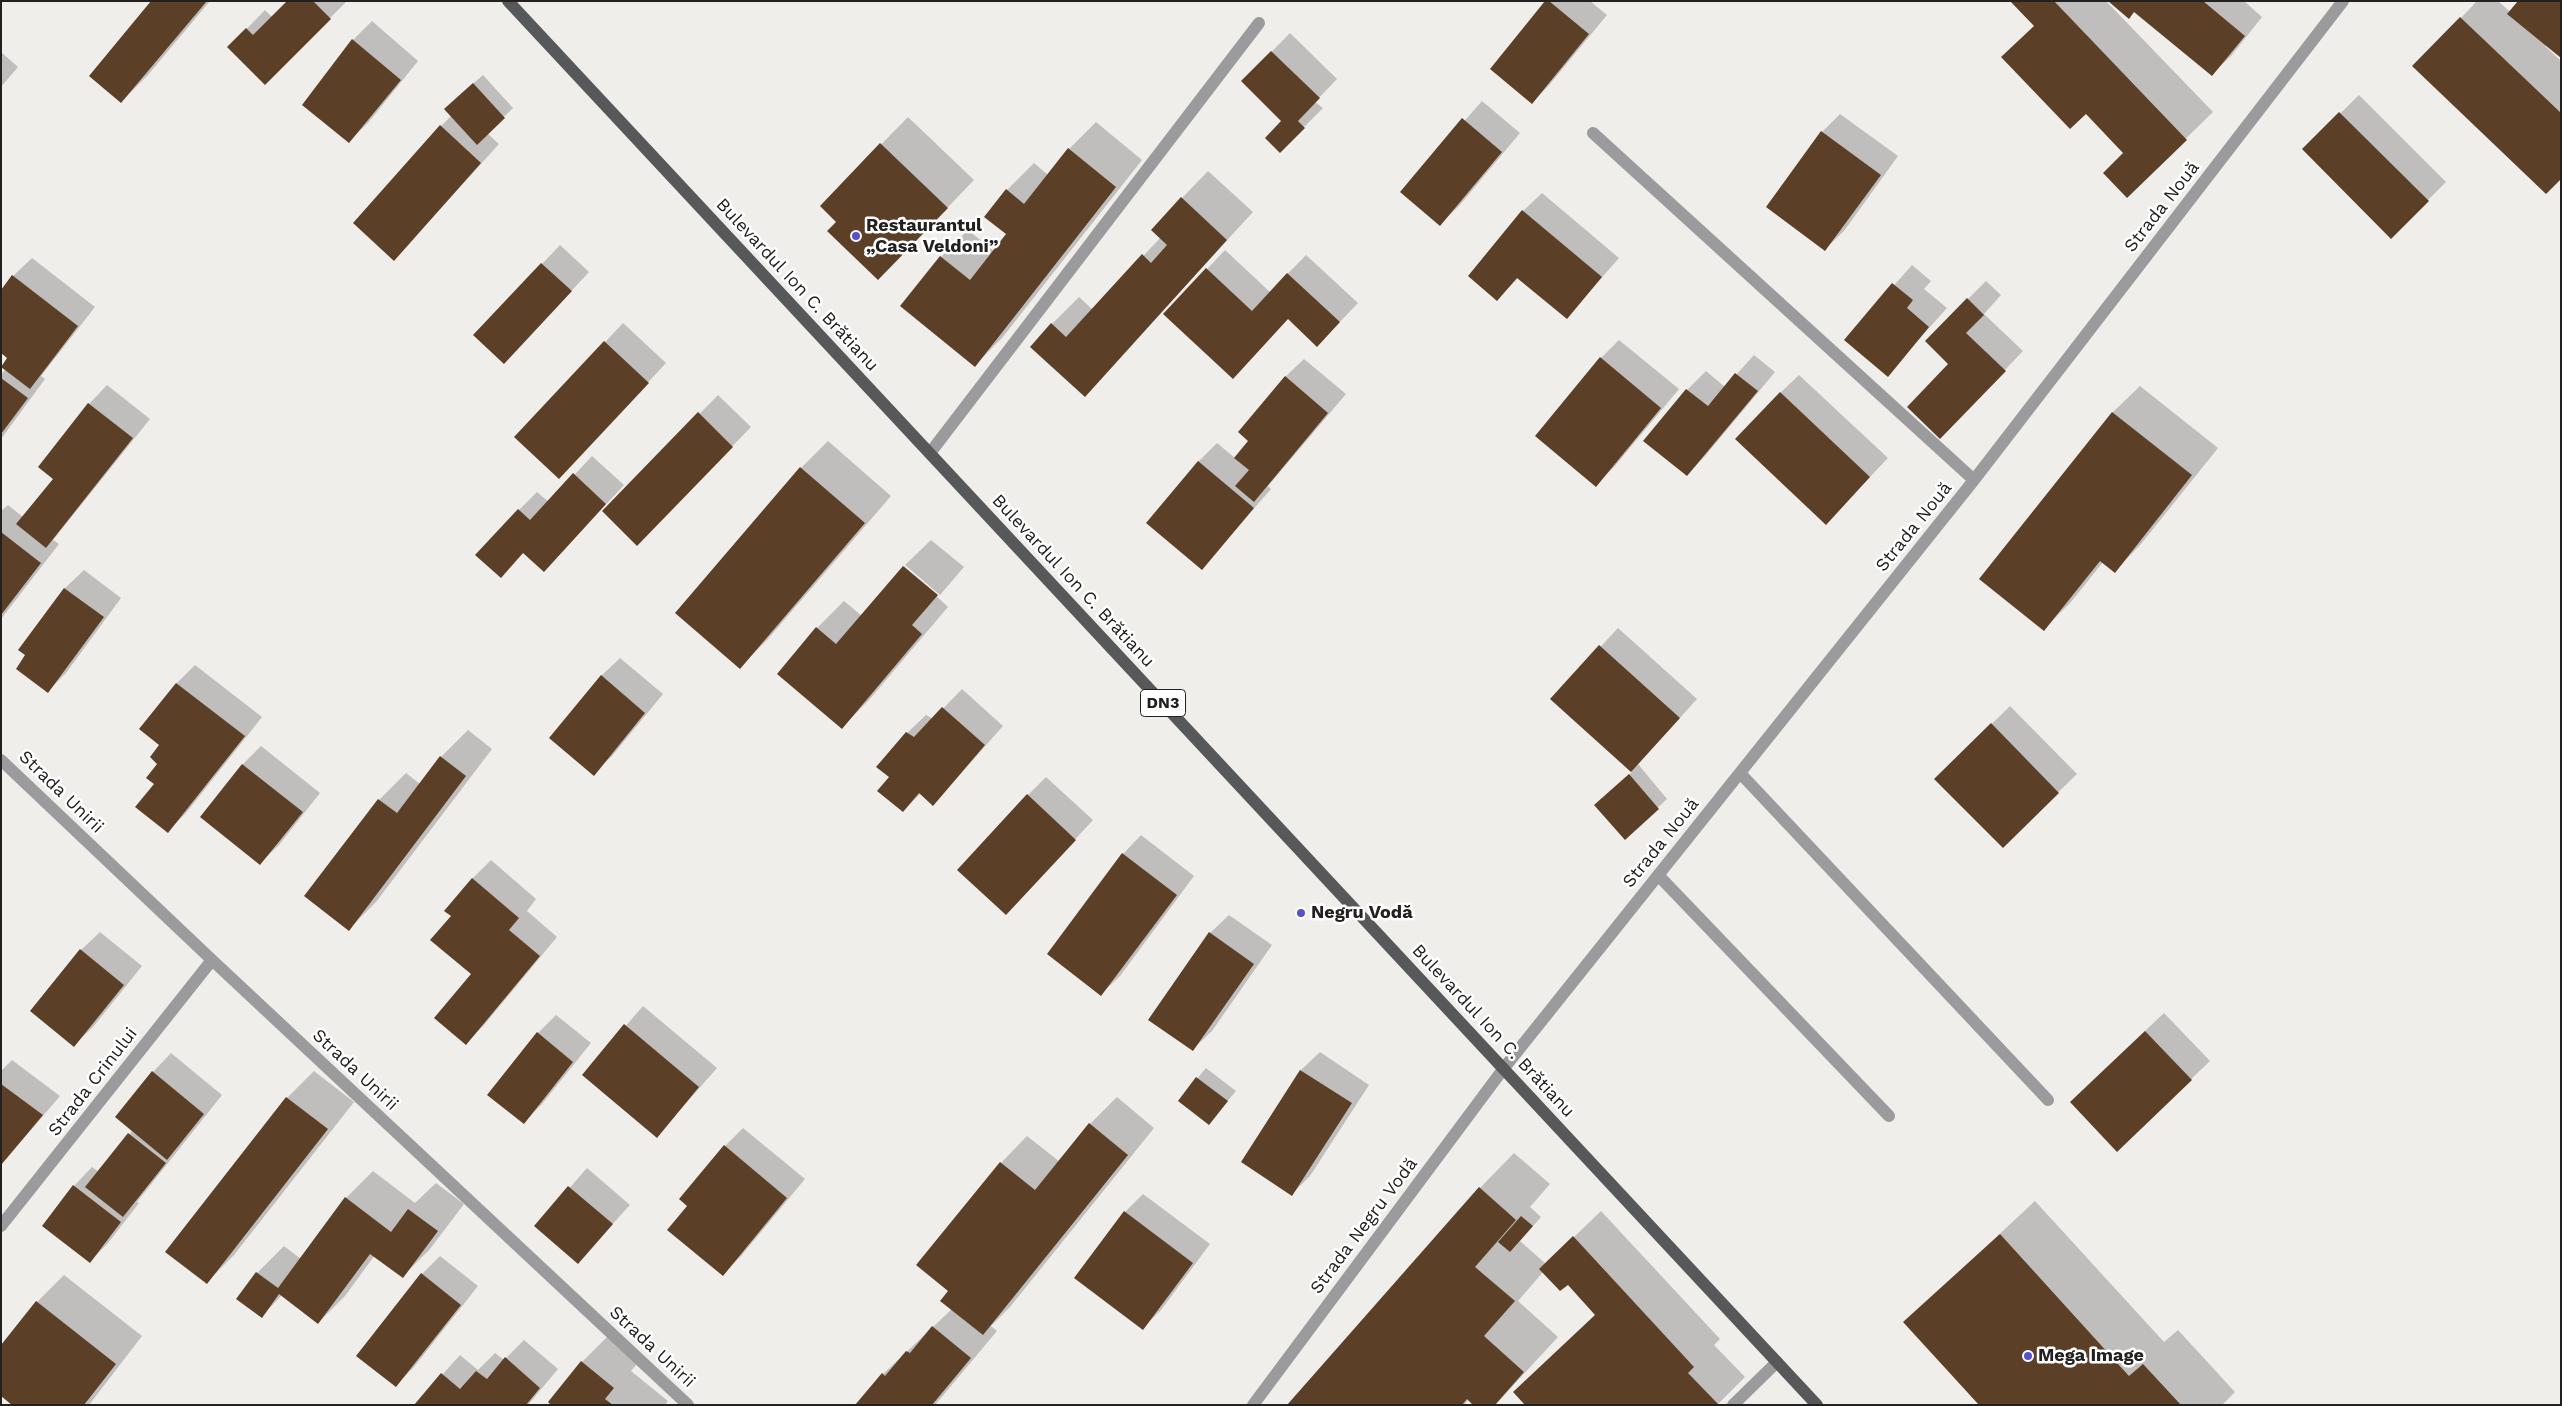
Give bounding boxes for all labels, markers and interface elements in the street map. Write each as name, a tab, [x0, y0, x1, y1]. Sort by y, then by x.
street label: Strada Nouă	[2120, 157, 2204, 257]
street label: Bulevardul Ion C. Brătianu	[711, 194, 883, 376]
place label: Restaurantul „Casa Veldoni”	[866, 215, 999, 258]
marker: Restaurantul „Casa Veldoni”	[850, 230, 862, 242]
street label: Strada Nouă	[1871, 478, 1957, 576]
street label: Bulevardul Ion C. Brătianu	[987, 490, 1159, 672]
road number: DN3	[1140, 690, 1186, 716]
street label: Strada Unirii	[14, 746, 108, 838]
street label: Strada Nouă	[1618, 794, 1704, 892]
place label: Negru Vodă	[1311, 902, 1413, 924]
marker: Negru Vodă	[1295, 907, 1307, 919]
street label: Bulevardul Ion C. Brătianu	[1407, 940, 1579, 1122]
street label: Strada Crinului	[44, 1023, 142, 1141]
street label: Strada Unirii	[308, 1025, 402, 1115]
street label: Strada Negru Vodă	[1306, 1154, 1422, 1298]
street label: Strada Unirii	[605, 1302, 699, 1392]
place label: Mega Image	[2038, 1345, 2144, 1367]
marker: Mega Image	[2022, 1350, 2034, 1362]

